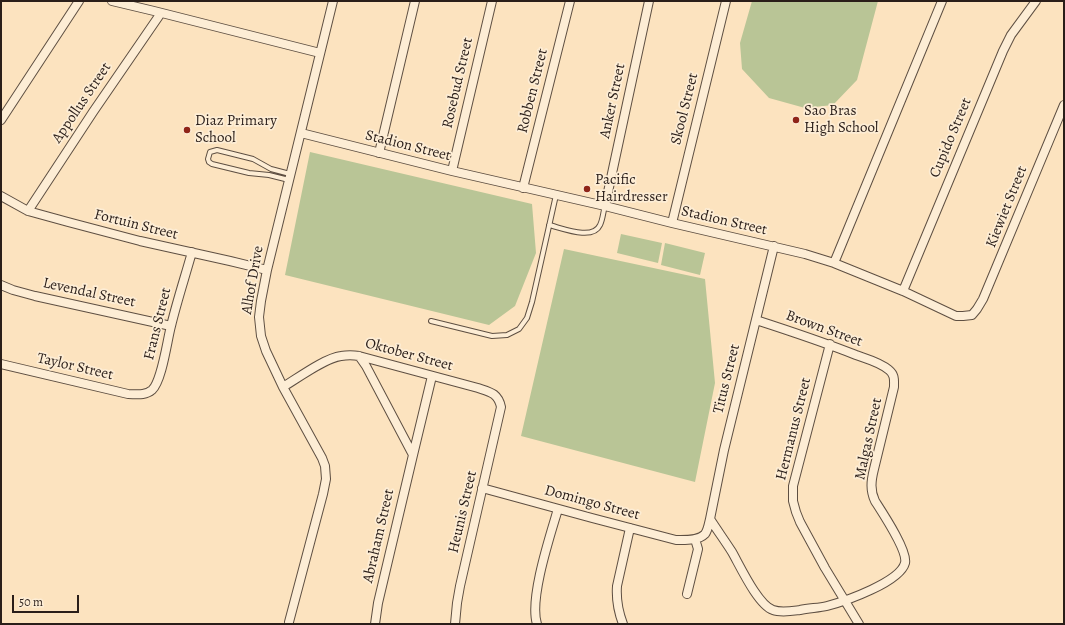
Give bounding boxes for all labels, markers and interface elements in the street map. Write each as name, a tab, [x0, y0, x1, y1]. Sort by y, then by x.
street label: Rosebud Street	[439, 36, 477, 130]
street label: Robben Street	[514, 47, 552, 135]
street label: Appollus Street	[49, 59, 115, 147]
street label: Anker Street	[596, 62, 630, 140]
street label: Skool Street	[667, 71, 703, 147]
street label: Cupido Street	[926, 95, 976, 181]
place label: Sao Bras High School	[804, 102, 879, 137]
place label: Diaz Primary School	[195, 112, 277, 147]
marker: Sao Bras High School	[791, 115, 801, 125]
marker: Diaz Primary School	[182, 125, 192, 135]
street label: Stadion Street	[363, 127, 453, 165]
street label: Kiewiet Street	[982, 163, 1032, 251]
place label: Pacific Hairdresser	[595, 171, 668, 206]
marker: Pacific Hairdresser	[582, 184, 592, 194]
street label: Stadion Street	[679, 202, 769, 240]
street label: Fortuin Street	[92, 206, 180, 244]
street label: Alhof Drive	[238, 244, 268, 316]
street label: Levendal Street	[41, 274, 137, 312]
street label: Frans Street	[140, 286, 176, 362]
street label: Brown Street	[783, 307, 865, 351]
street label: Oktober Street	[363, 335, 455, 375]
street label: Titus Street	[710, 342, 744, 416]
street label: Taylor Street	[35, 350, 115, 384]
street label: Hermanus Street	[773, 376, 815, 482]
street label: Malgas Street	[852, 396, 886, 482]
street label: Heunis Street	[445, 469, 481, 555]
street label: Domingo Street	[542, 482, 642, 524]
street label: Abraham Street	[359, 487, 399, 585]
scale bar	[14, 587, 81, 613]
text: 50 m	[19, 594, 43, 610]

